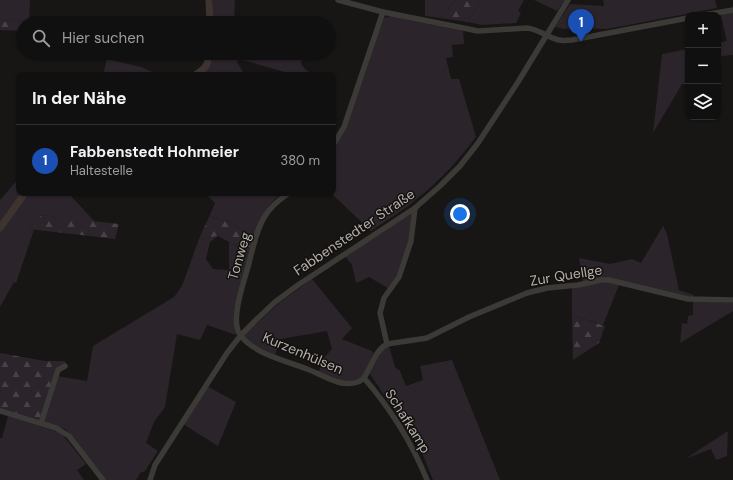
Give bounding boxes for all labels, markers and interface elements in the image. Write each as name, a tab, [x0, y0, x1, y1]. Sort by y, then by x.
pin: 1	[568, 9, 594, 42]
map controls	[685, 12, 721, 120]
button: +	[685, 12, 721, 48]
search box	[16, 16, 336, 60]
icon: search	[30, 27, 52, 49]
text: Hier suchen	[62, 28, 144, 48]
button: −	[685, 48, 721, 84]
button: layers	[685, 84, 721, 120]
text: In der Nähe	[32, 87, 127, 109]
text: Fabbenstedt Hohmeier	[70, 142, 239, 162]
text: 1	[43, 152, 47, 169]
text: 380 m	[280, 152, 320, 169]
text: Haltestelle	[70, 162, 133, 179]
street label: Fabbenstedter Straße	[290, 185, 418, 279]
your location	[450, 204, 470, 224]
street label: Tonweg	[224, 230, 254, 282]
street label: Zur Quellge	[529, 260, 604, 290]
street label: Kurzenhülsen	[260, 328, 346, 378]
street label: Schafkamp	[381, 386, 435, 457]

